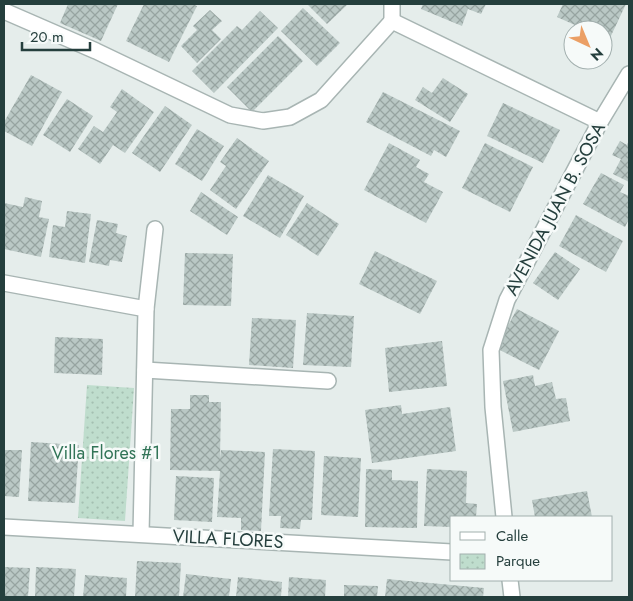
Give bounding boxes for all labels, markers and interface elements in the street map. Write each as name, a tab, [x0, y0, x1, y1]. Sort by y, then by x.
scale bar	[22, 20, 90, 52]
north arrow	[563, 20, 613, 70]
text: 20 m	[30, 26, 64, 48]
text: N	[586, 43, 608, 65]
street label: AVENIDA JUAN B. SOSA	[498, 118, 612, 300]
park label: Villa Flores #1	[52, 440, 160, 466]
legend	[450, 516, 613, 581]
street label: VILLA FLORES	[172, 523, 284, 555]
text: Calle	[496, 525, 528, 547]
text: Parque	[496, 550, 540, 572]

